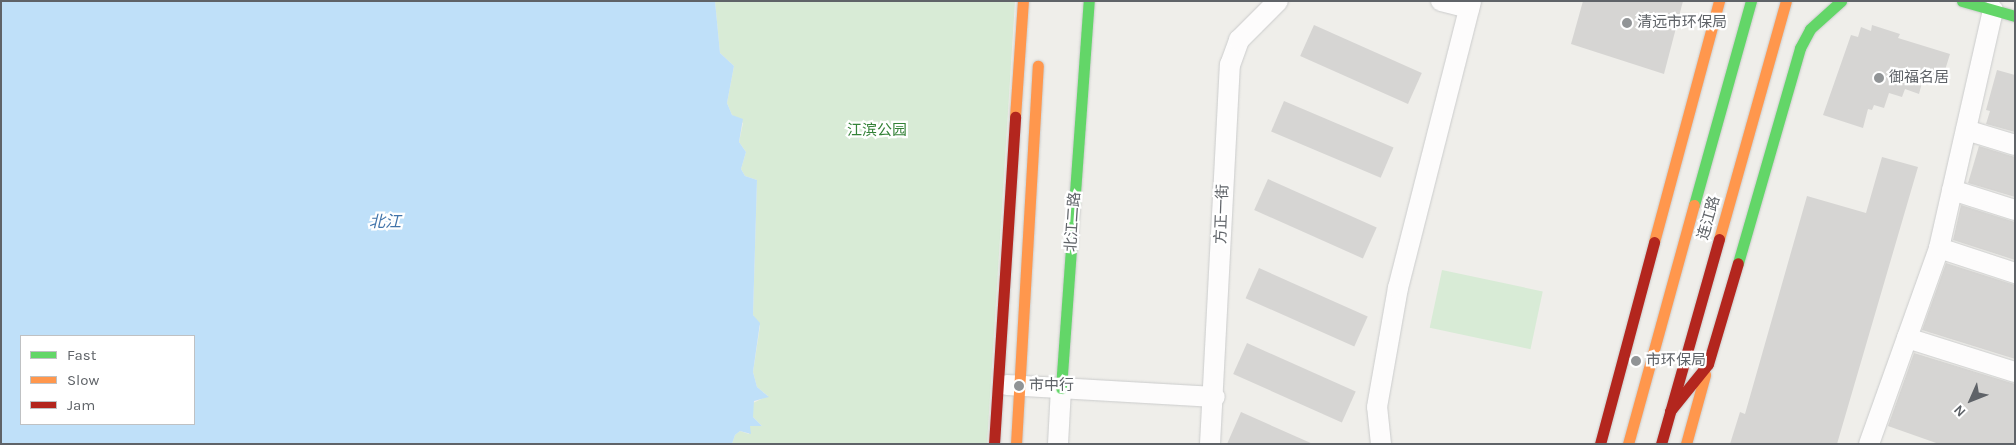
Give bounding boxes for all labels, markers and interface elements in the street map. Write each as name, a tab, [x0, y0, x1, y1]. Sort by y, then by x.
place label: 清远市环保局	[1637, 14, 1727, 32]
marker: 清远市环保局	[1621, 17, 1633, 29]
place label: 御福名居	[1889, 69, 1949, 87]
marker: 御福名居	[1873, 72, 1885, 84]
park label: 江滨公园	[847, 122, 907, 140]
street label: 方正一街	[1212, 184, 1232, 244]
street label: 北江二路	[1062, 191, 1084, 253]
street label: 连江路	[1694, 194, 1724, 242]
water label: 北江	[369, 212, 401, 232]
legend	[20, 335, 195, 425]
text: Fast	[67, 346, 96, 364]
place label: 市环保局	[1646, 352, 1706, 370]
marker: 市环保局	[1630, 355, 1642, 367]
text: Slow	[67, 371, 99, 389]
north arrow	[1946, 375, 1996, 425]
place label: 市中行	[1029, 377, 1074, 395]
marker: 市中行	[1013, 380, 1025, 392]
text: Jam	[67, 396, 95, 414]
text: N	[1950, 401, 1969, 420]

